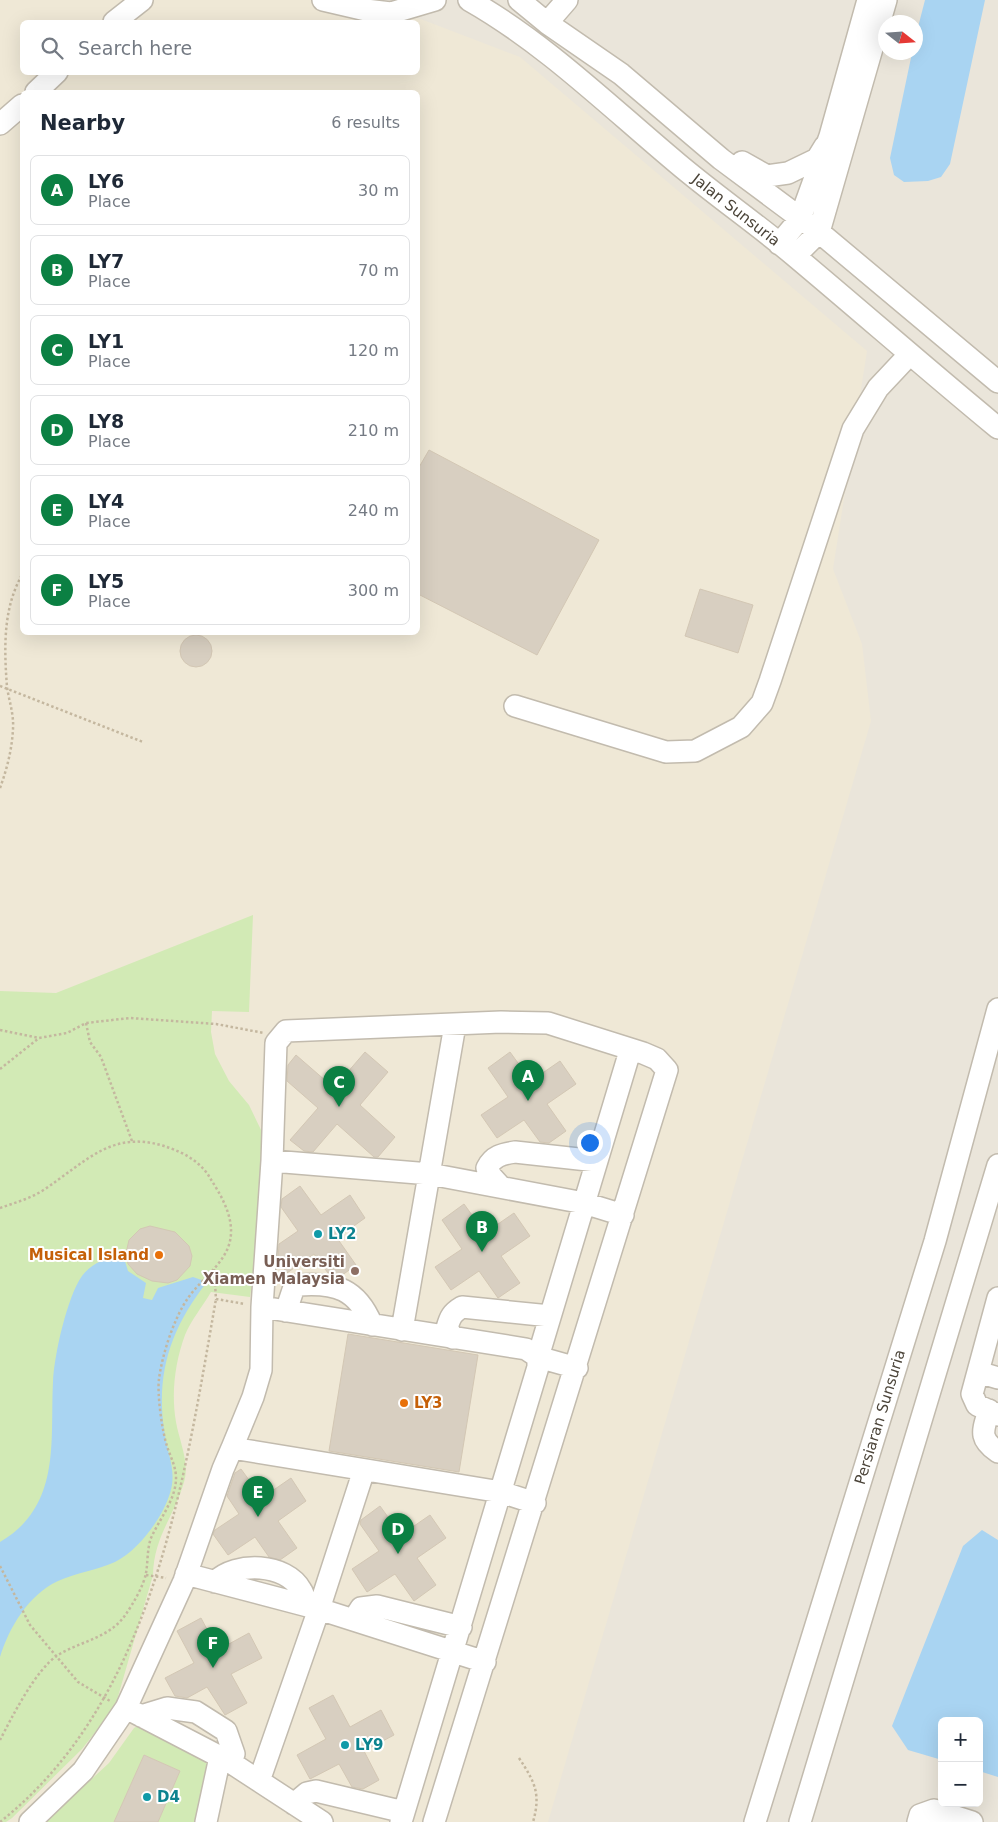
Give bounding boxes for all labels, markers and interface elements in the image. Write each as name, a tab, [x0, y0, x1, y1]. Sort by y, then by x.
north arrow	[878, 15, 923, 60]
search box	[20, 20, 420, 75]
icon: search	[38, 34, 66, 62]
text: Search here	[78, 37, 192, 59]
text: Nearby	[40, 111, 125, 135]
text: 6 results	[331, 113, 400, 132]
street label: Jalan Sunsuria	[688, 169, 784, 250]
text: LY6	[88, 170, 124, 192]
text: A	[51, 181, 63, 200]
text: 30 m	[358, 181, 399, 200]
text: Place	[88, 192, 131, 211]
text: LY7	[88, 250, 124, 272]
text: B	[51, 261, 63, 280]
text: 70 m	[358, 261, 399, 280]
text: Place	[88, 272, 131, 291]
text: LY1	[88, 330, 124, 352]
text: C	[51, 341, 63, 360]
text: 120 m	[348, 341, 399, 360]
text: Place	[88, 352, 131, 371]
text: LY8	[88, 410, 124, 432]
text: D	[50, 421, 64, 440]
text: 210 m	[348, 421, 399, 440]
text: Place	[88, 432, 131, 451]
text: LY4	[88, 490, 124, 512]
text: E	[52, 501, 62, 520]
text: 240 m	[348, 501, 399, 520]
text: Place	[88, 512, 131, 531]
text: LY5	[88, 570, 124, 592]
text: F	[52, 581, 62, 600]
text: 300 m	[348, 581, 399, 600]
text: Place	[88, 592, 131, 611]
pin: A	[512, 1060, 544, 1101]
pin: C	[323, 1066, 355, 1107]
your location	[577, 1130, 603, 1156]
pin: B	[466, 1211, 498, 1252]
place label: LY2	[328, 1225, 357, 1243]
marker: LY2	[312, 1228, 324, 1240]
place label: Musical Island	[29, 1246, 149, 1264]
marker: Musical Island	[153, 1249, 165, 1261]
place label: Universiti Xiamen Malaysia	[203, 1253, 345, 1288]
marker: Universiti Xiamen Malaysia	[349, 1265, 361, 1277]
street label: Persiaran Sunsuria	[851, 1347, 909, 1487]
place label: LY3	[414, 1394, 443, 1412]
marker: LY3	[398, 1397, 410, 1409]
pin: E	[242, 1476, 274, 1517]
pin: D	[382, 1513, 414, 1554]
pin: F	[197, 1627, 229, 1668]
map controls	[938, 1717, 983, 1807]
button: +	[938, 1717, 983, 1762]
place label: LY9	[355, 1736, 384, 1754]
marker: LY9	[339, 1739, 351, 1751]
button: −	[938, 1762, 983, 1807]
place label: D4	[157, 1788, 180, 1806]
marker: D4	[141, 1791, 153, 1803]

